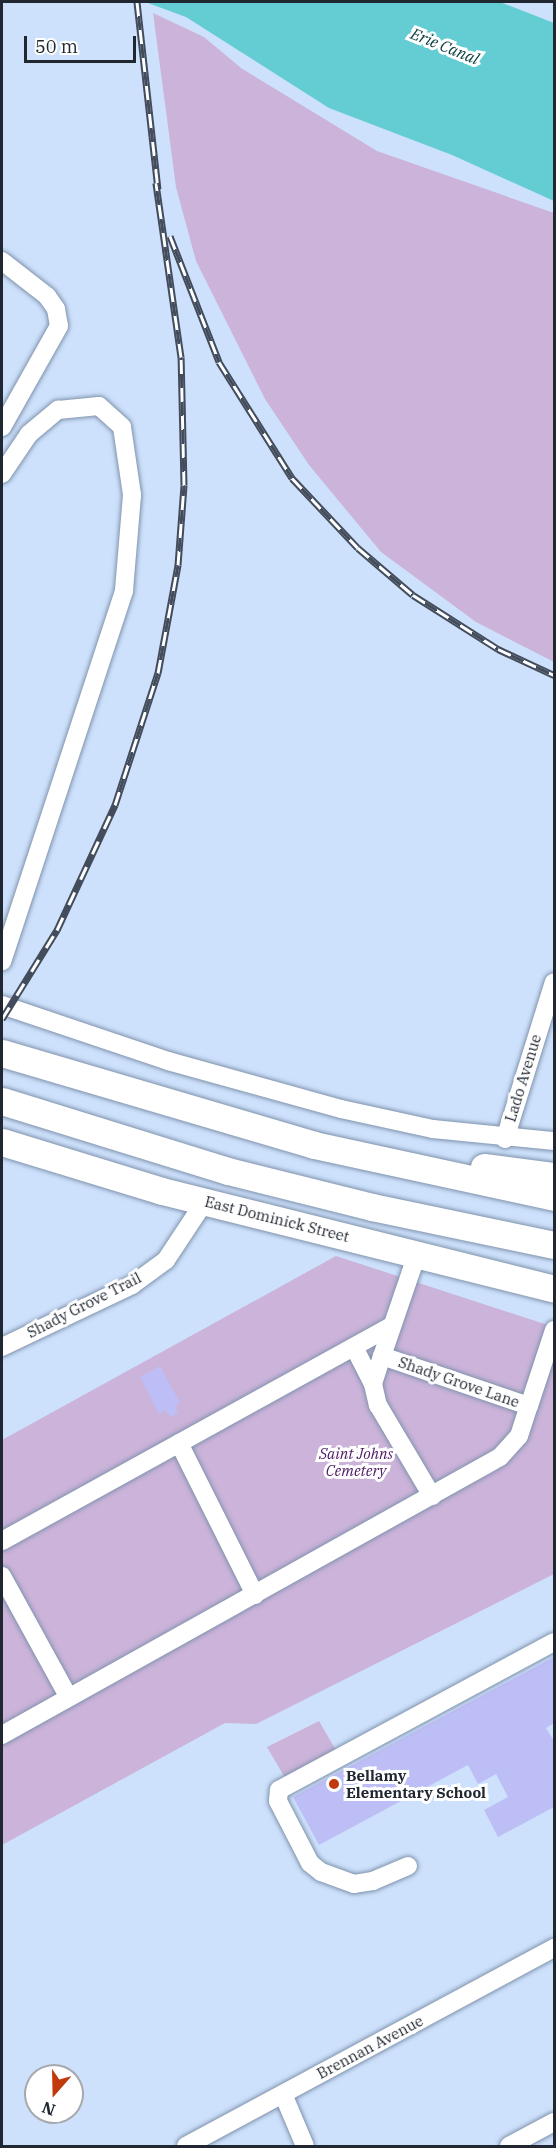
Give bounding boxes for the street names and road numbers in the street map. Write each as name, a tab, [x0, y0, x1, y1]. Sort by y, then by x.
street label: Lado Avenue	[501, 1032, 545, 1124]
street label: East Dominick Street	[203, 1192, 351, 1246]
street label: Shady Grove Trail	[24, 1268, 144, 1342]
street label: Shady Grove Lane	[396, 1353, 522, 1411]
street label: Brennan Avenue	[314, 2011, 426, 2083]

